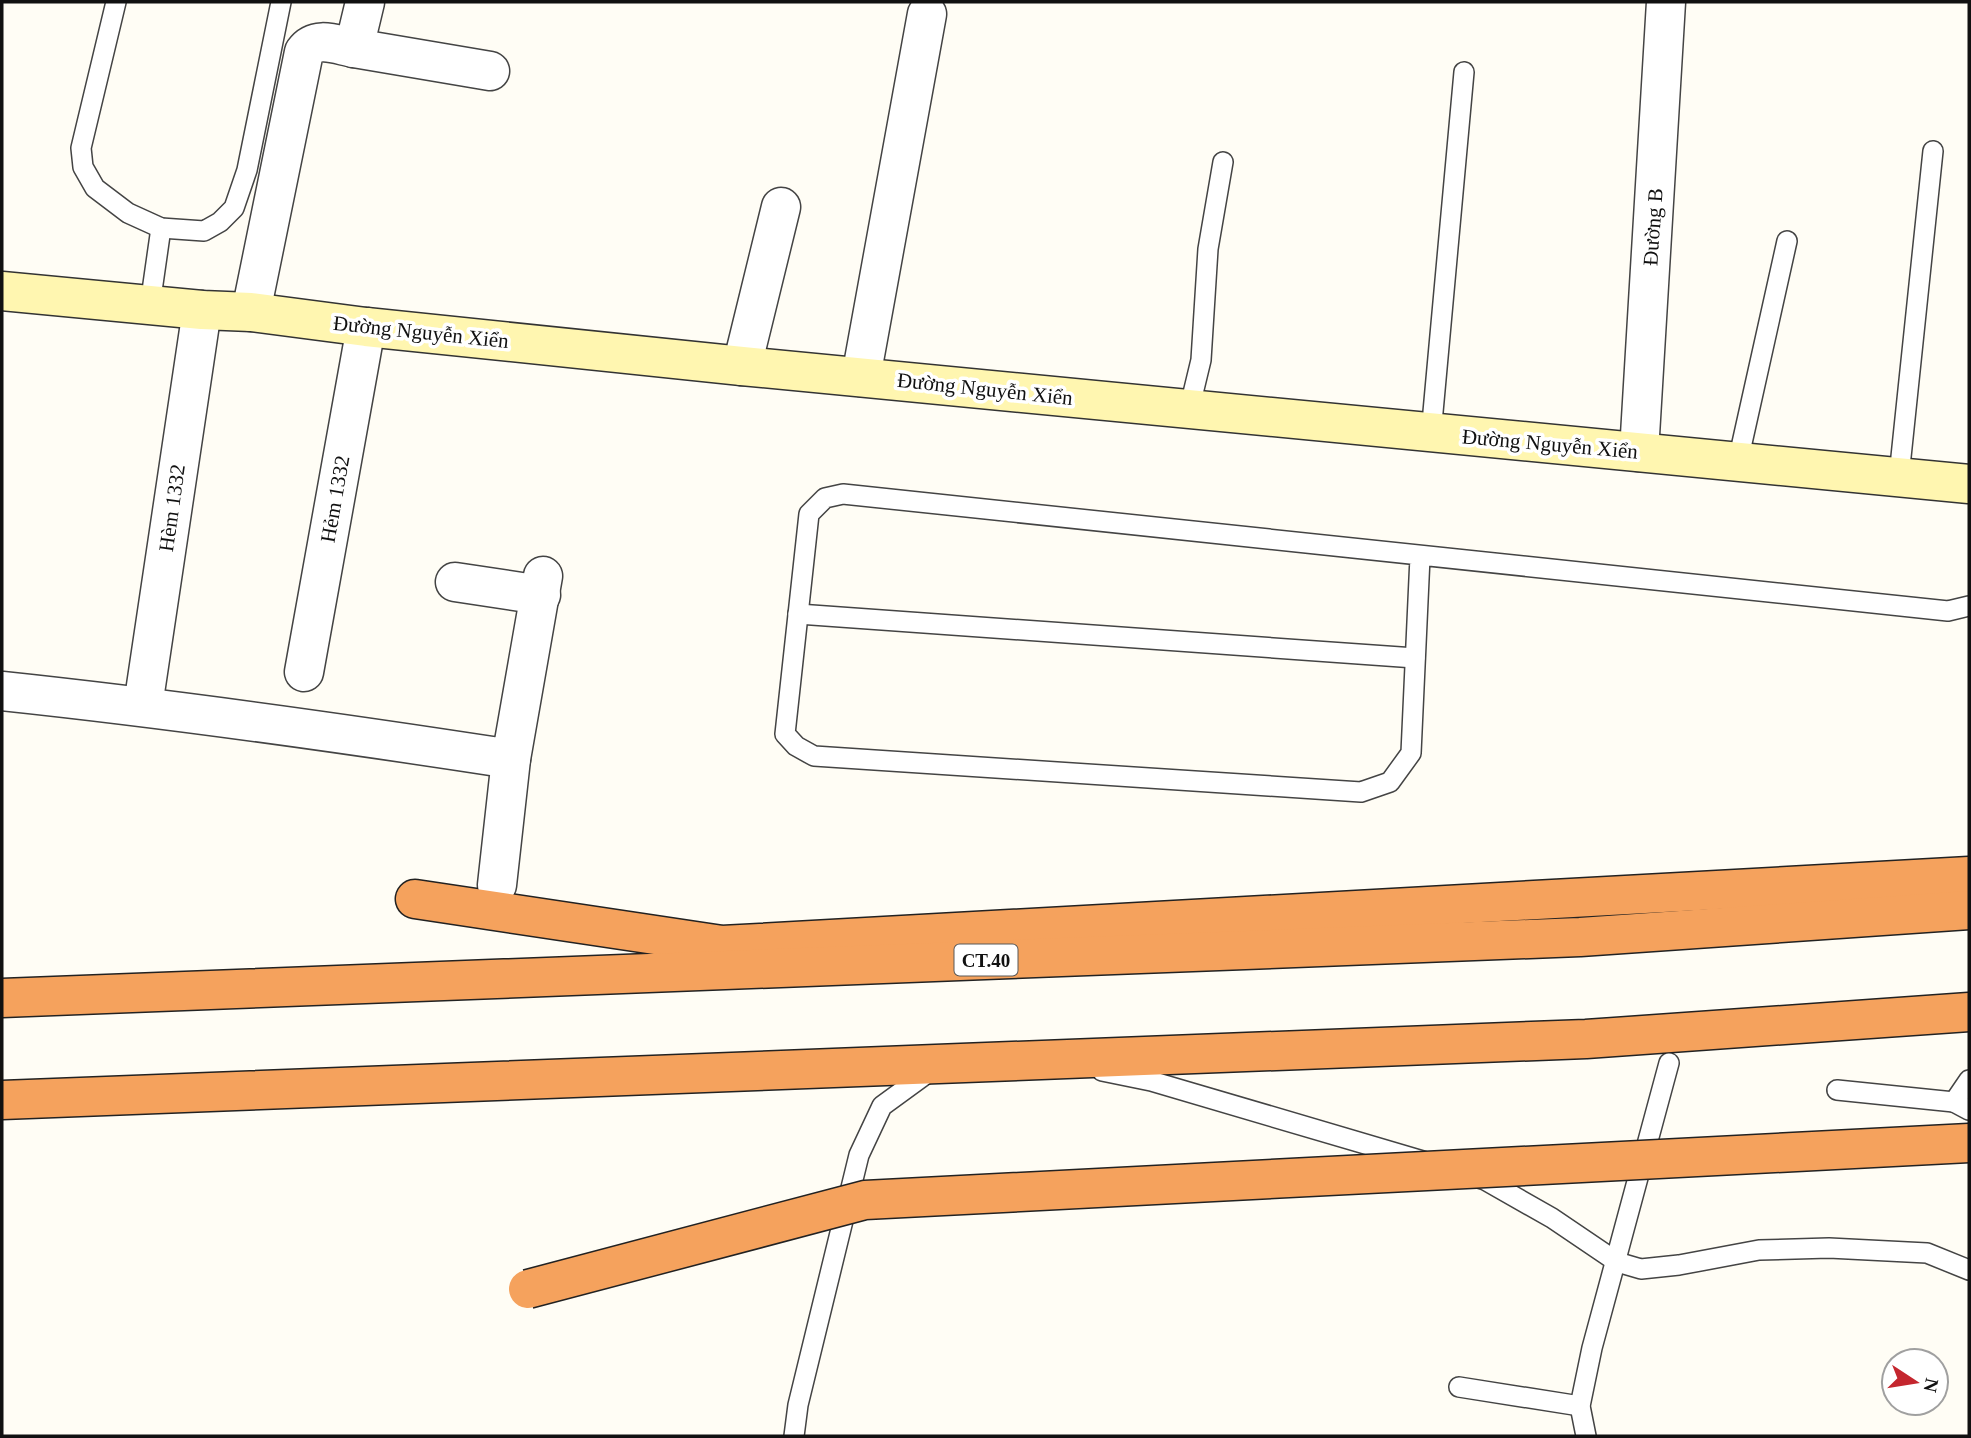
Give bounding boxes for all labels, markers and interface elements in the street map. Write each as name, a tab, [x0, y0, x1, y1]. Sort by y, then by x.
street label: Đường B	[1638, 187, 1668, 267]
street label: Đường Nguyễn Xiển	[332, 311, 510, 353]
street label: Đường Nguyễn Xiển	[896, 368, 1074, 410]
street label: Đường Nguyễn Xiển	[1461, 424, 1639, 464]
street label: Hẻm 1332	[316, 454, 354, 544]
street label: Hèm 1332	[154, 463, 190, 553]
road number: CT.40	[954, 944, 1018, 976]
north arrow	[1880, 1347, 1950, 1417]
text: N	[1919, 1377, 1943, 1395]

